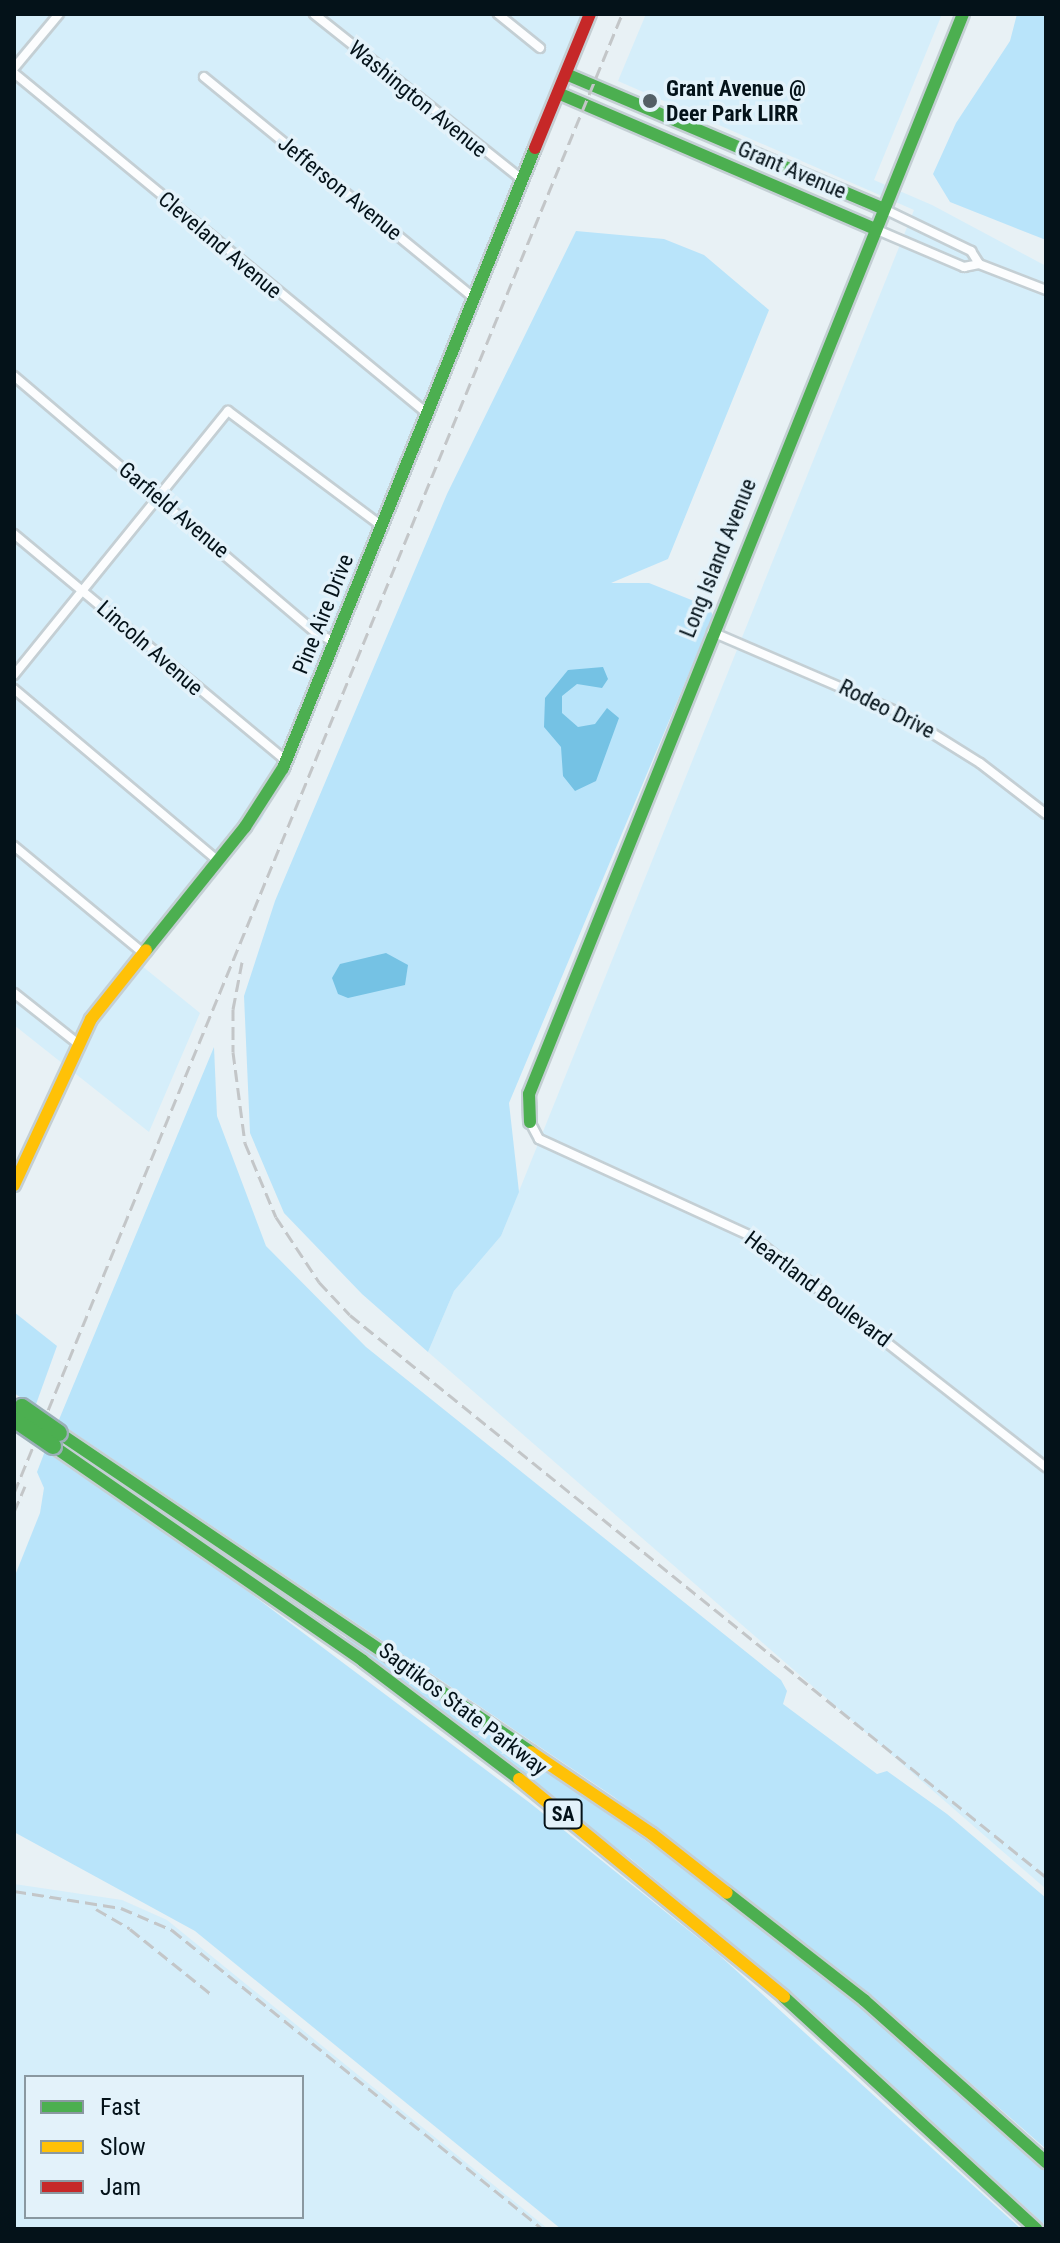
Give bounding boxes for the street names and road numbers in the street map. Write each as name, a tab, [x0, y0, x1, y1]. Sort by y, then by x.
street label: Washington Avenue	[343, 35, 493, 163]
street label: Jefferson Avenue	[273, 130, 407, 246]
street label: Grant Avenue	[734, 135, 850, 205]
street label: Cleveland Avenue	[153, 186, 287, 304]
street label: Garfield Avenue	[114, 456, 234, 564]
street label: Long Island Avenue	[674, 475, 762, 641]
street label: Pine Aire Drive	[287, 550, 359, 678]
street label: Lincoln Avenue	[92, 595, 208, 701]
street label: Rodeo Drive	[835, 674, 939, 744]
street label: Heartland Boulevard	[740, 1225, 896, 1353]
street label: Sagtikos State Parkway	[374, 1637, 552, 1781]
road number: SA	[543, 1798, 583, 1830]

